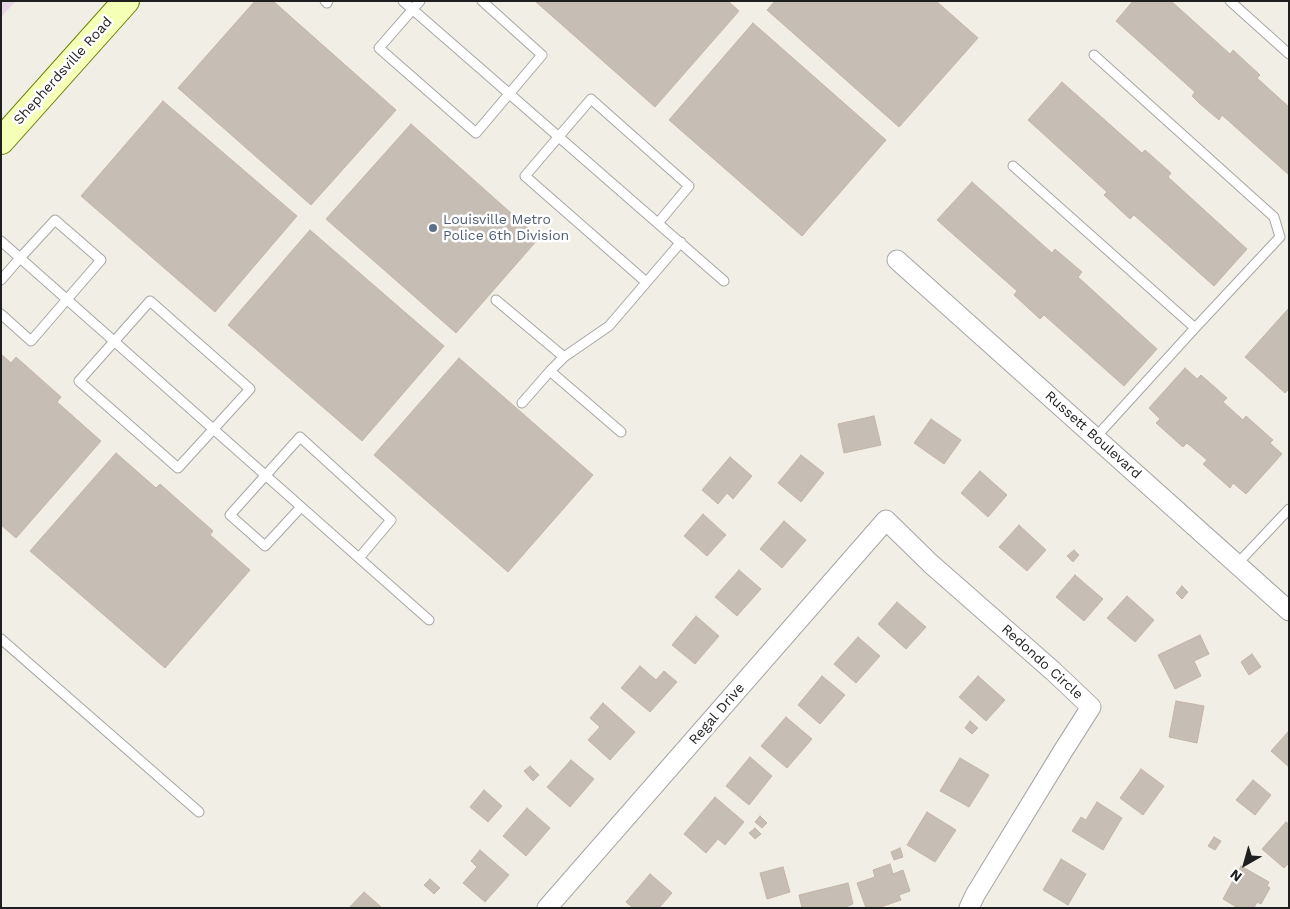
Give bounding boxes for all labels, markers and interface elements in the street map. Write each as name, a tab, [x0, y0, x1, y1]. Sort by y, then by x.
street label: Shepherdsville Road	[10, 14, 116, 128]
place label: Louisville Metro Police 6th Division	[443, 212, 569, 244]
marker: Louisville Metro Police 6th Division	[427, 222, 439, 234]
street label: Russett Boulevard	[1041, 387, 1145, 483]
street label: Redondo Circle	[998, 621, 1086, 703]
street label: Regal Drive	[686, 680, 748, 748]
north arrow	[1220, 839, 1270, 889]
text: N	[1227, 866, 1245, 885]

